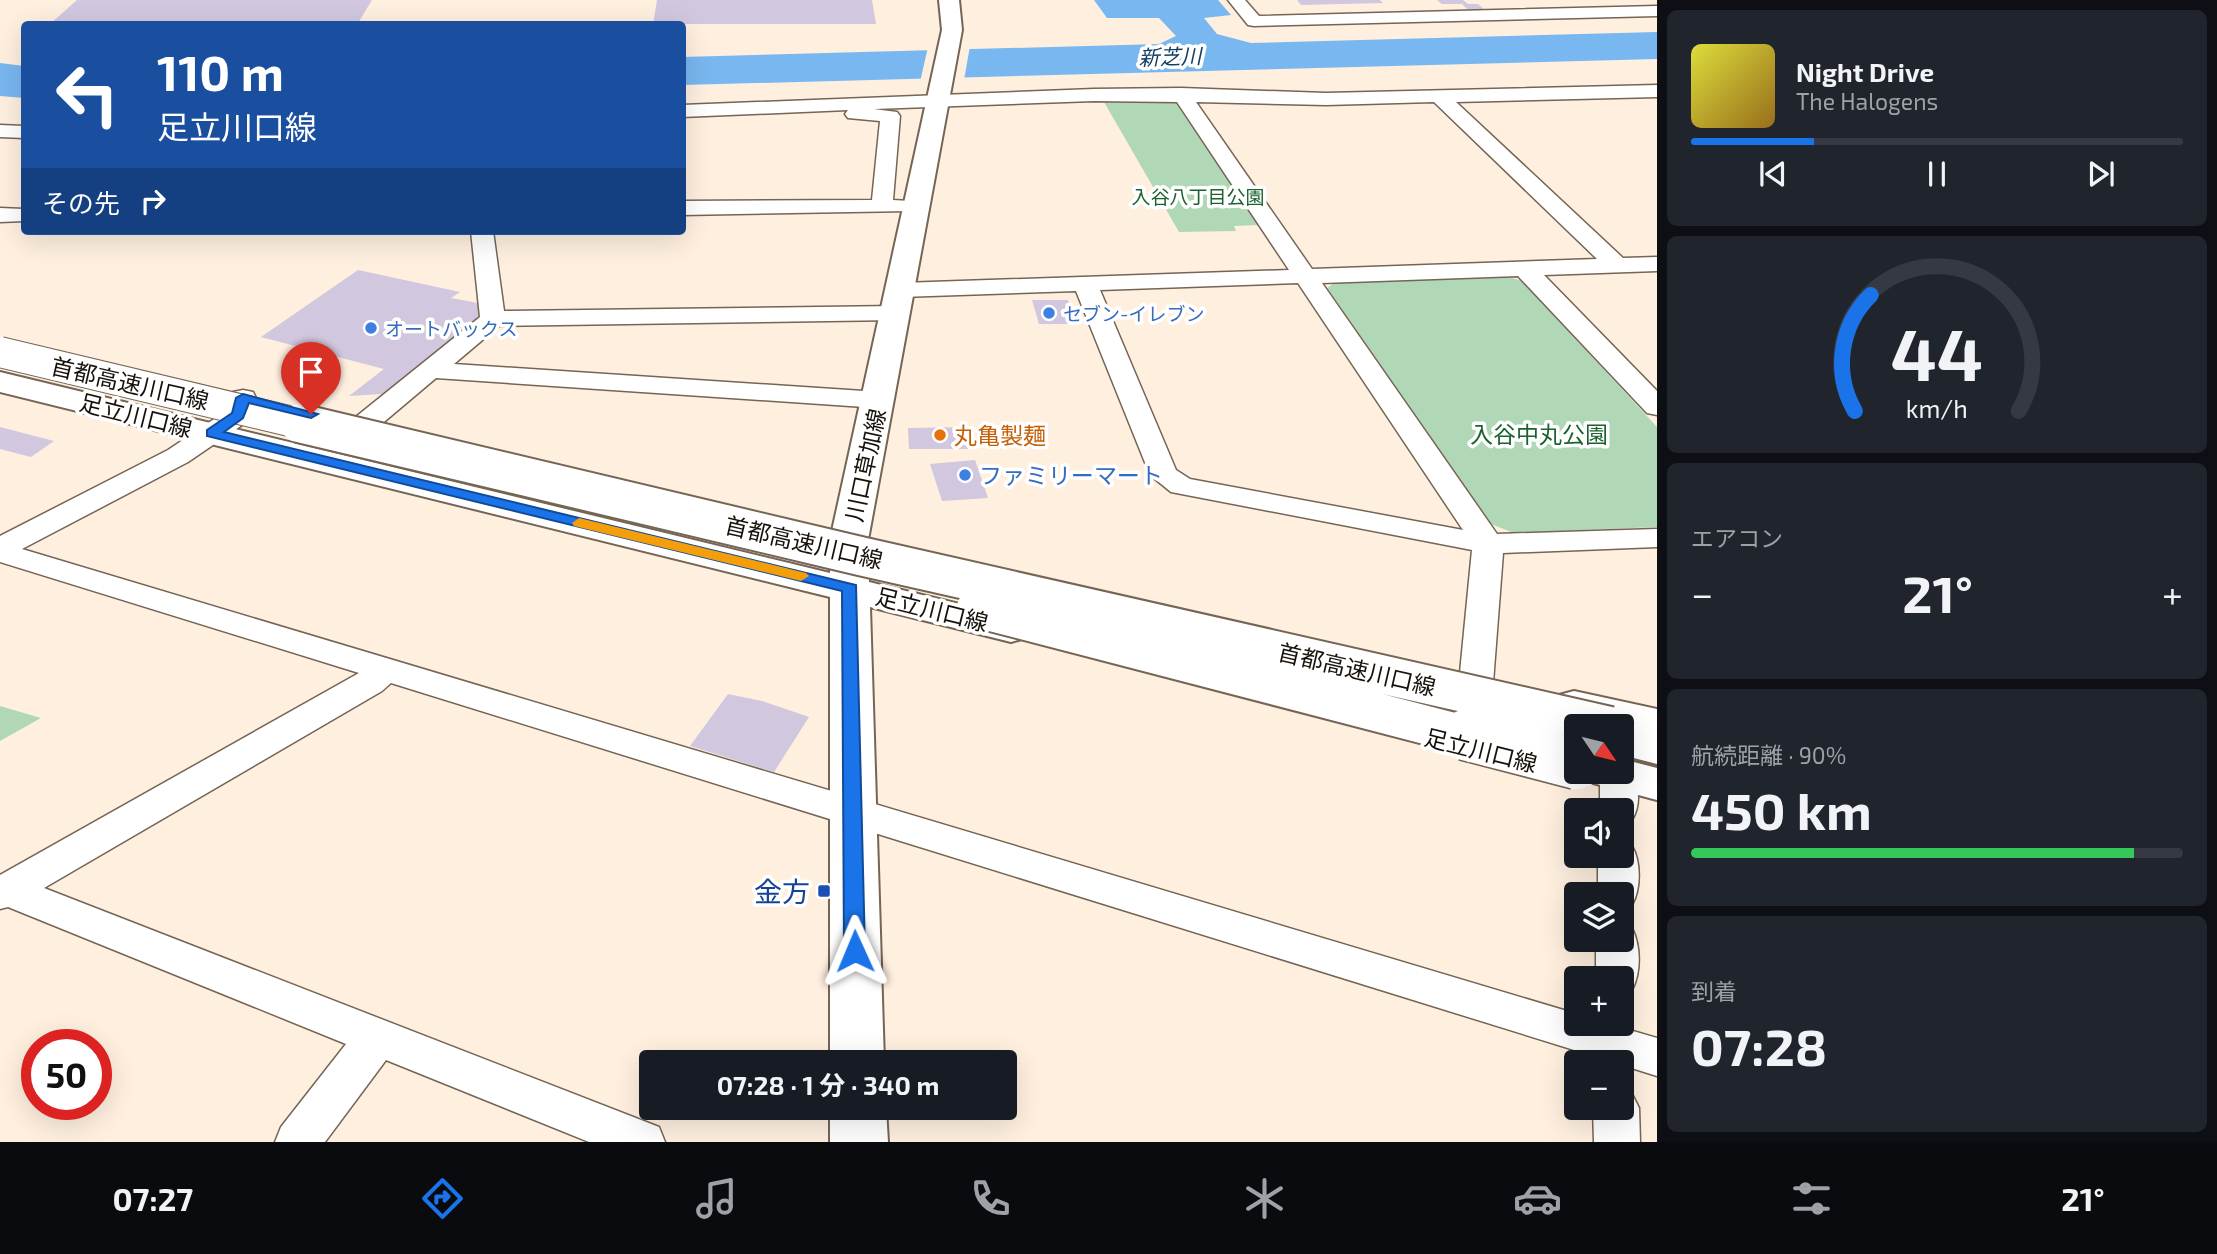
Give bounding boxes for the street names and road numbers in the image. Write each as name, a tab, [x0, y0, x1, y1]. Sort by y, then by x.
street label: 首都高速川口線	[48, 351, 212, 415]
street label: 足立川口線	[77, 388, 195, 442]
street label: 川口草加線	[839, 406, 891, 524]
street label: 首都高速川口線	[722, 510, 886, 574]
street label: 足立川口線	[873, 582, 991, 636]
street label: 首都高速川口線	[1275, 637, 1439, 701]
street label: 足立川口線	[1422, 723, 1540, 777]

